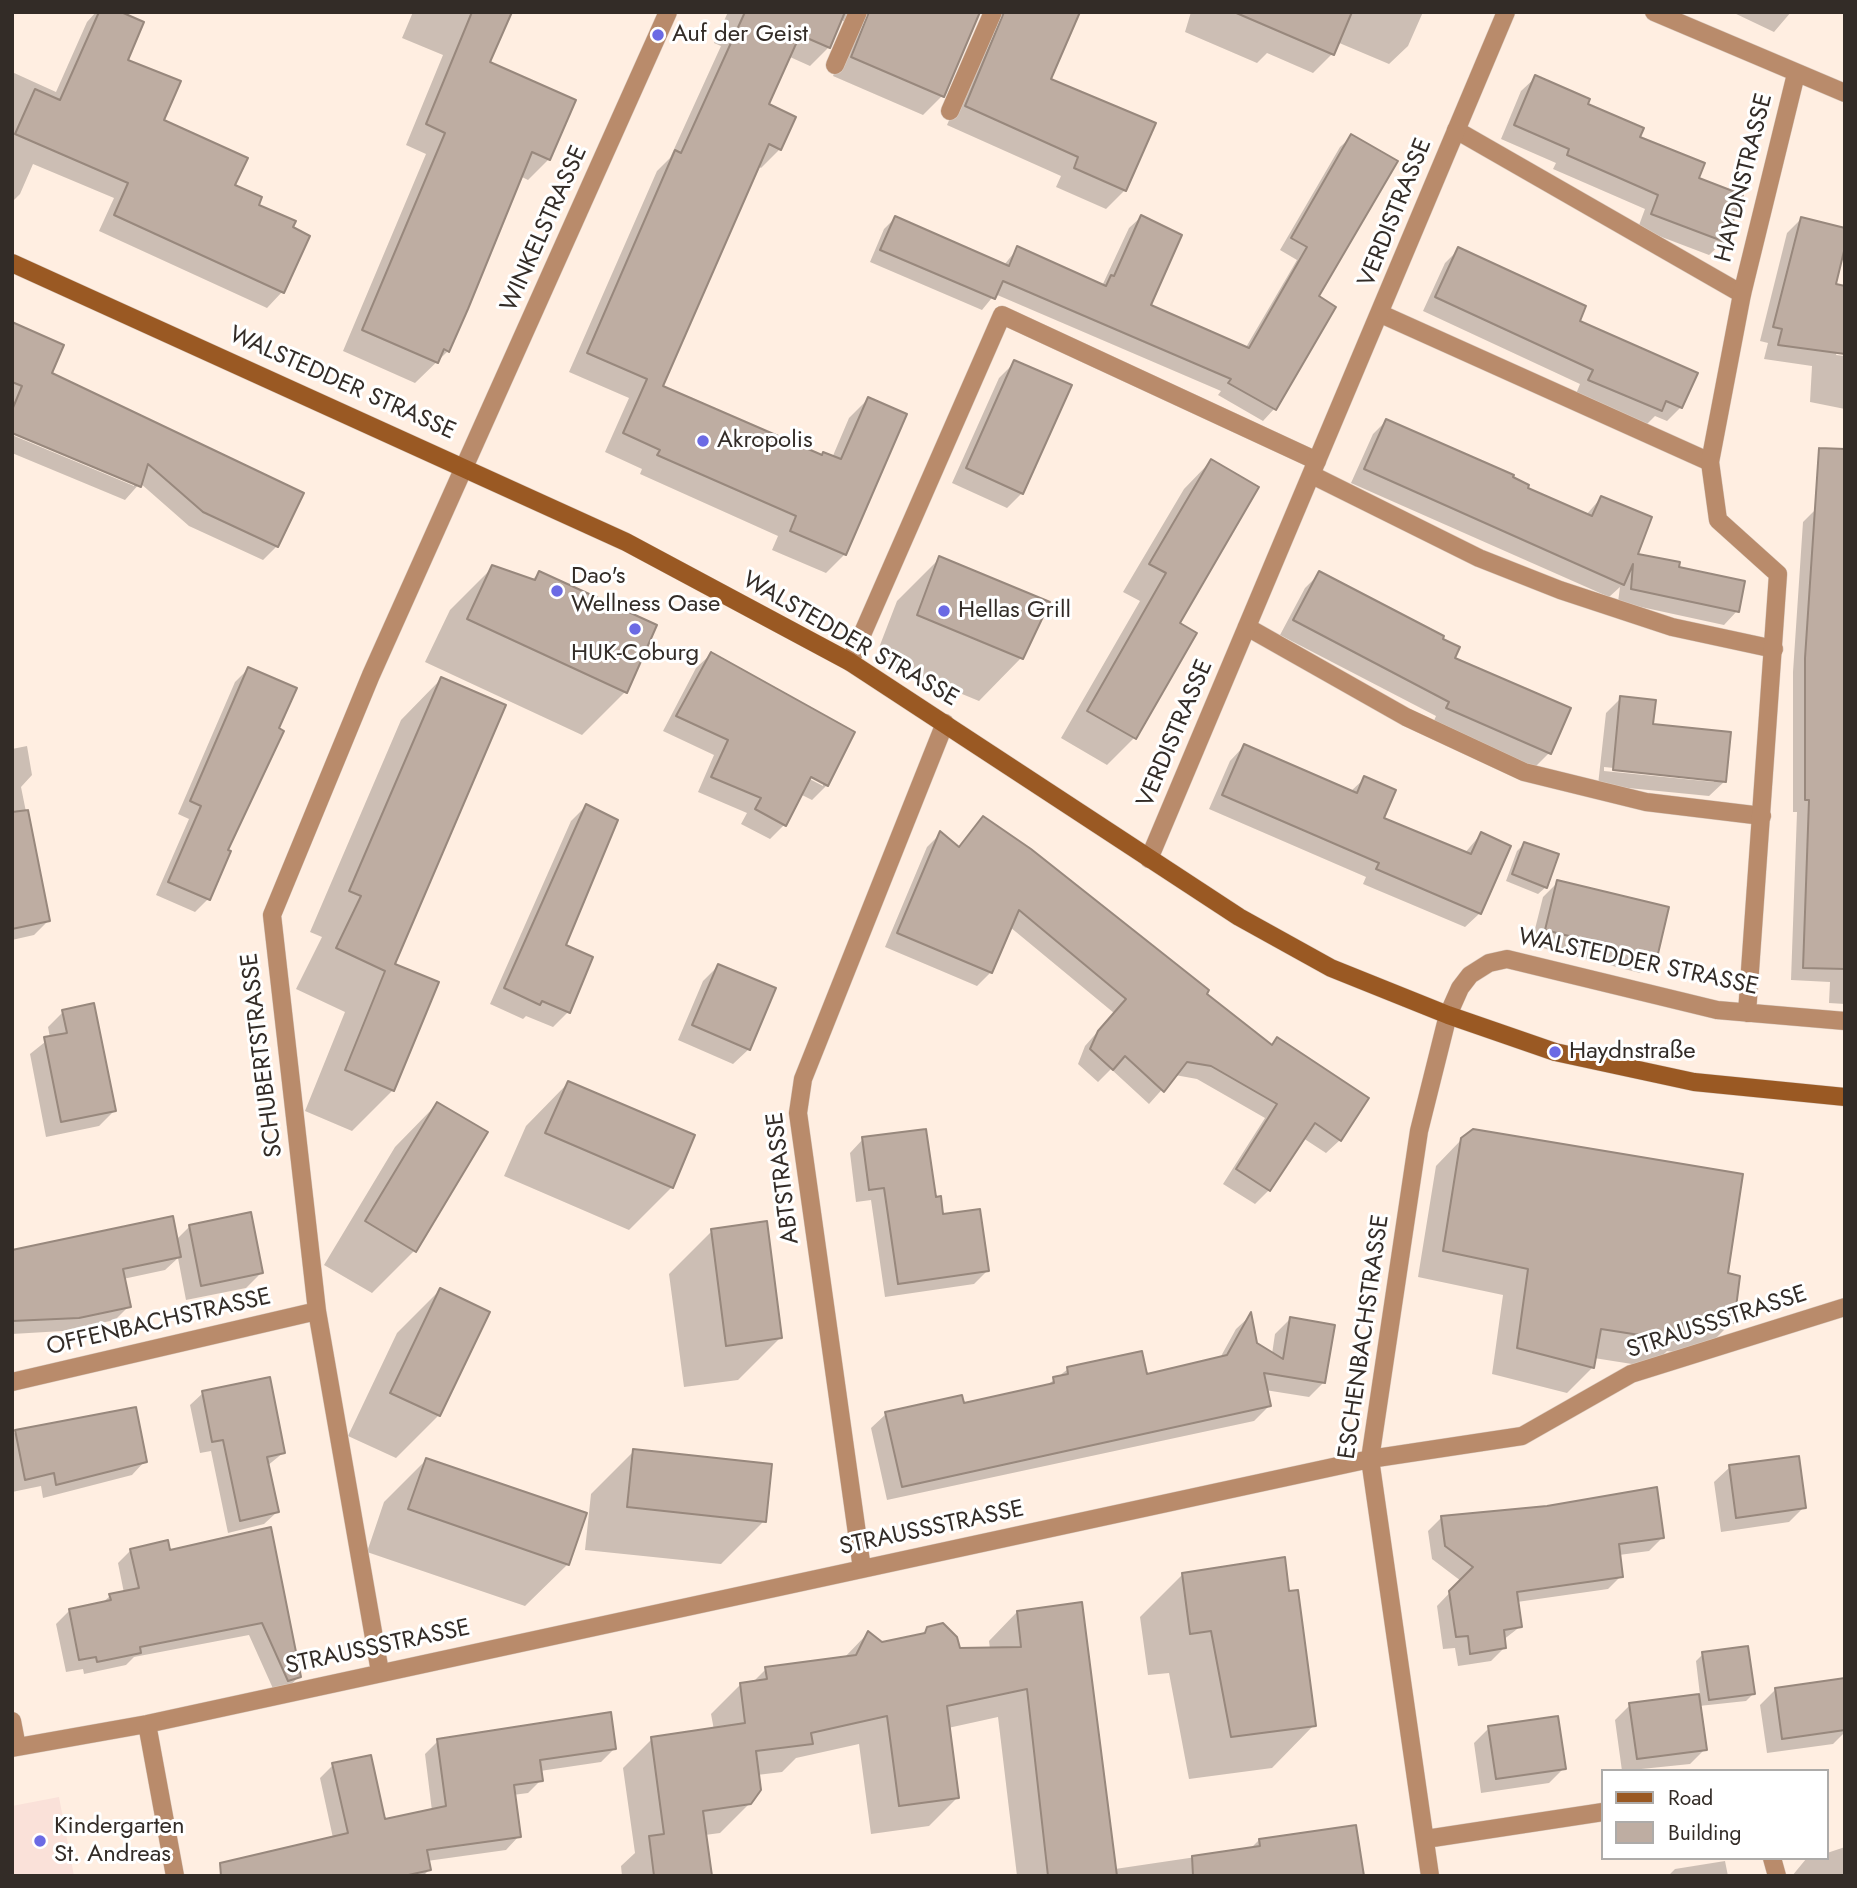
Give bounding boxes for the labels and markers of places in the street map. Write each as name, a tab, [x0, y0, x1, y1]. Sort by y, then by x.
place label: Auf der Geist	[672, 21, 808, 49]
marker: Auf der Geist	[650, 27, 666, 43]
place label: Akropolis	[717, 427, 813, 455]
marker: Akropolis	[695, 433, 711, 449]
place label: Dao's Wellness Oase	[571, 563, 720, 619]
marker: Dao's Wellness Oase	[549, 583, 565, 599]
place label: Hellas Grill	[958, 597, 1071, 625]
marker: Hellas Grill	[936, 603, 952, 619]
marker: HUK-Coburg	[627, 621, 643, 637]
place label: HUK-Coburg	[571, 640, 699, 668]
place label: Haydnstraße	[1569, 1038, 1696, 1066]
marker: Haydnstraße	[1547, 1044, 1563, 1060]
place label: Kindergarten St. Andreas	[54, 1813, 184, 1869]
marker: Kindergarten St. Andreas	[32, 1833, 48, 1849]

